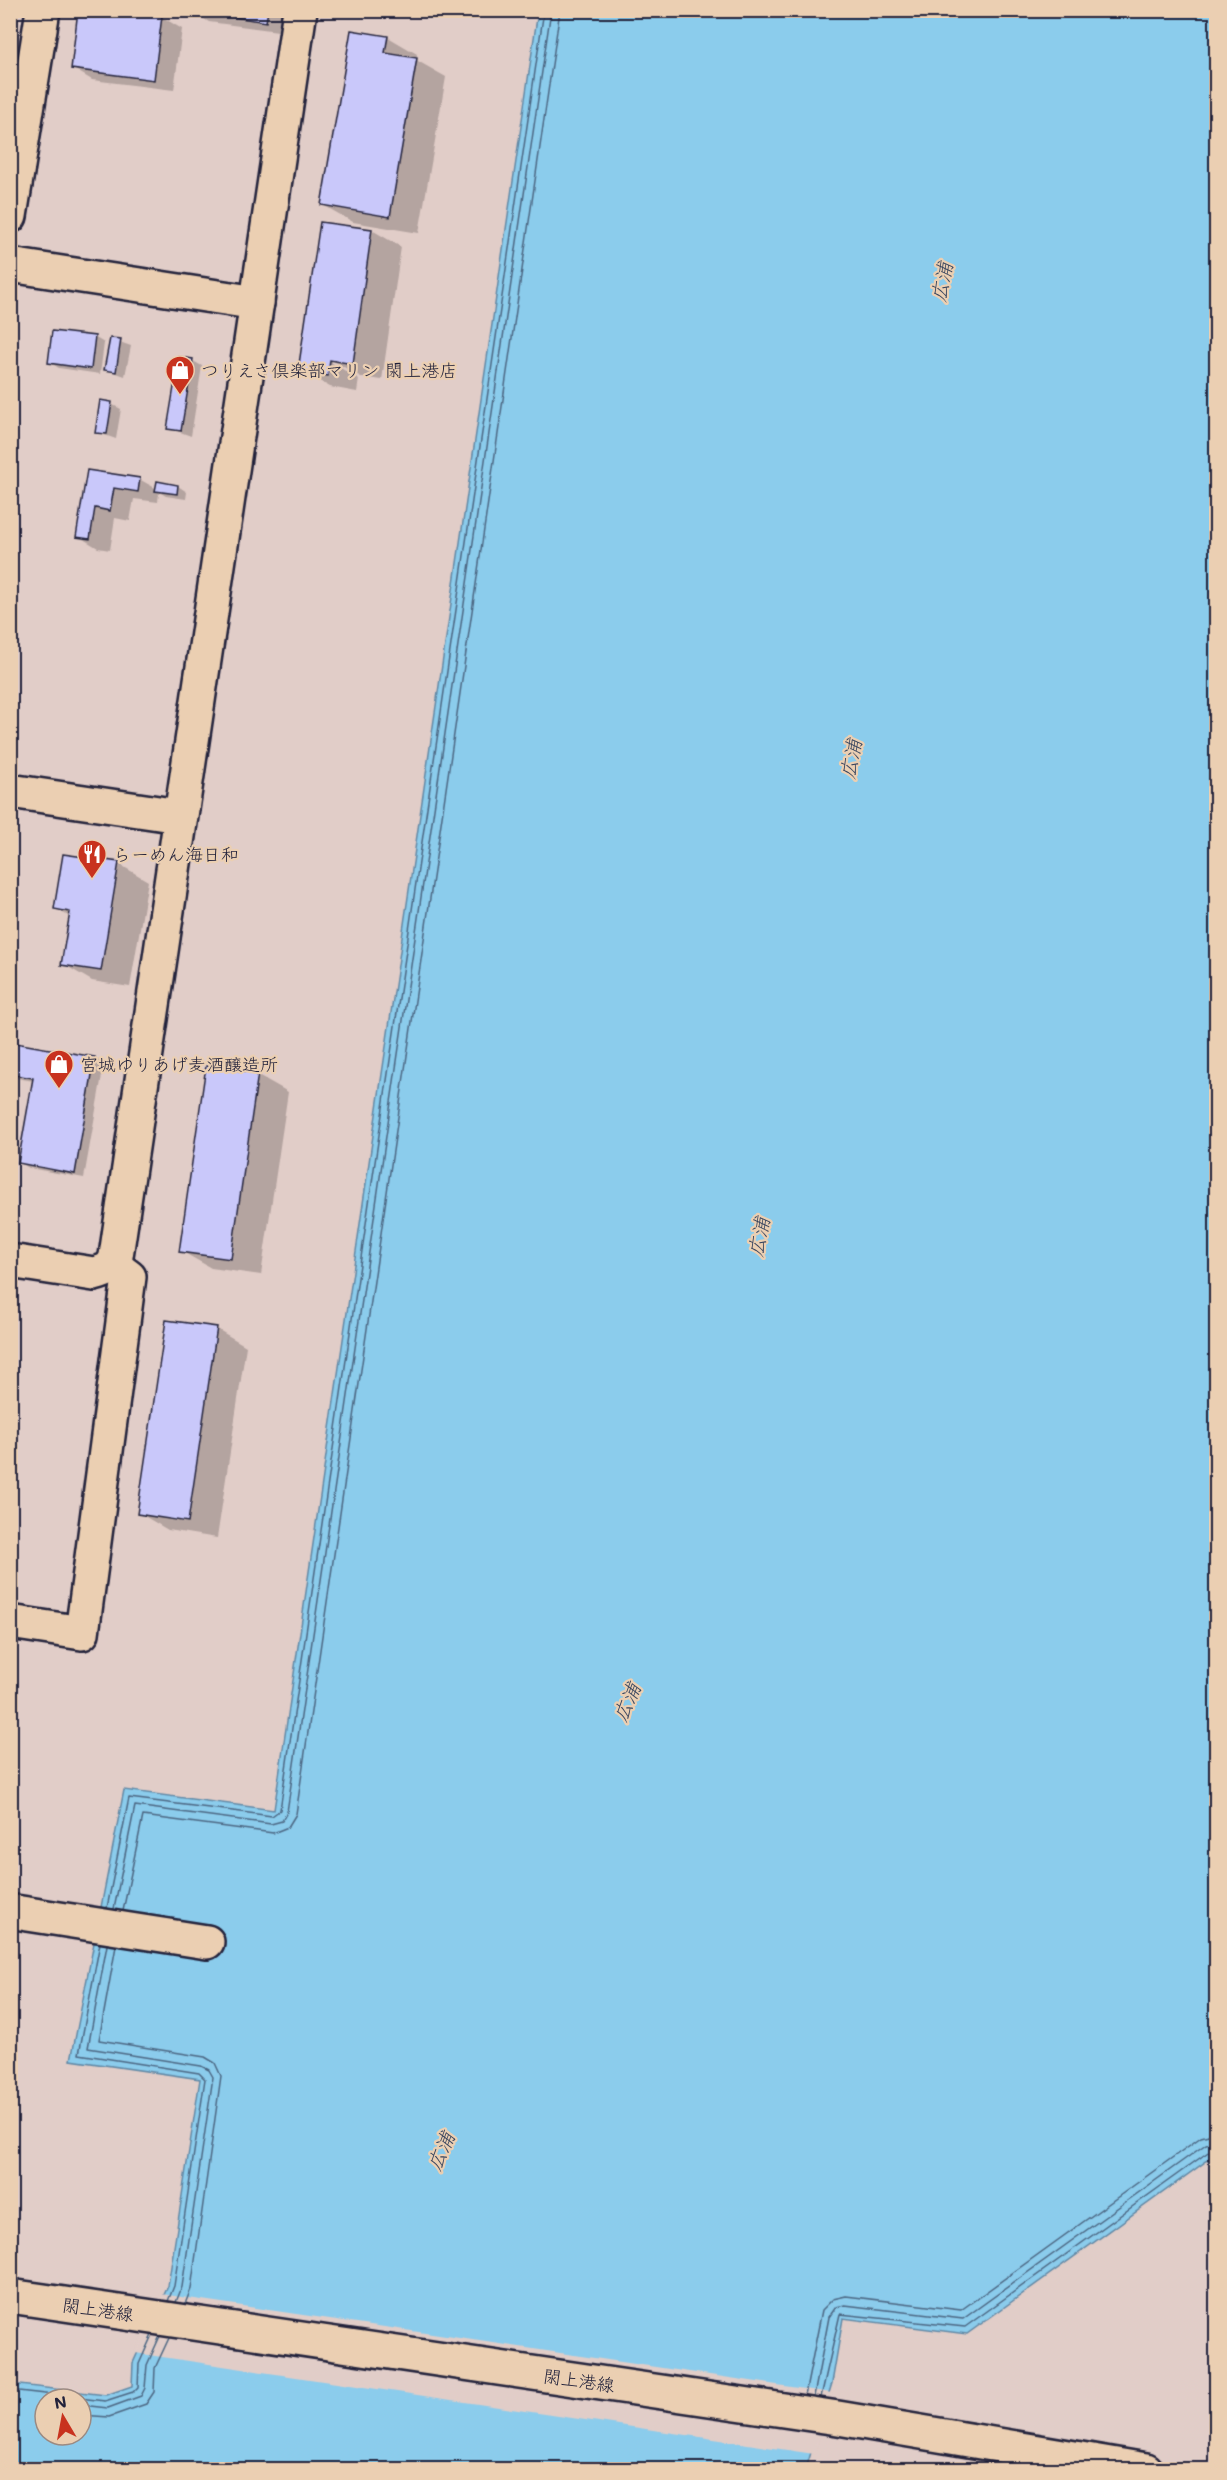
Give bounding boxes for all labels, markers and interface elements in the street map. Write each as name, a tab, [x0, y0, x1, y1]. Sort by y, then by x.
water label: 広浦	[924, 258, 958, 304]
shop icon: つりえさ倶楽部マリン 閖上港店	[164, 354, 196, 396]
place label: つりえさ倶楽部マリン 閖上港店	[201, 358, 457, 382]
water label: 広浦	[833, 735, 867, 781]
restaurant icon: らーめん海日和	[76, 838, 108, 880]
place label: らーめん海日和	[113, 842, 239, 866]
shop icon: 宮城ゆりあげ麦酒醸造所	[43, 1048, 75, 1090]
place label: 宮城ゆりあげ麦酒醸造所	[80, 1052, 278, 1076]
water label: 広浦	[741, 1213, 775, 1259]
water label: 広浦	[606, 1677, 647, 1725]
water label: 広浦	[420, 2126, 461, 2174]
street label: 閖上港線	[61, 2292, 135, 2326]
street label: 閖上港線	[542, 2363, 616, 2397]
north arrow	[33, 2387, 93, 2447]
text: N	[52, 2390, 68, 2413]

